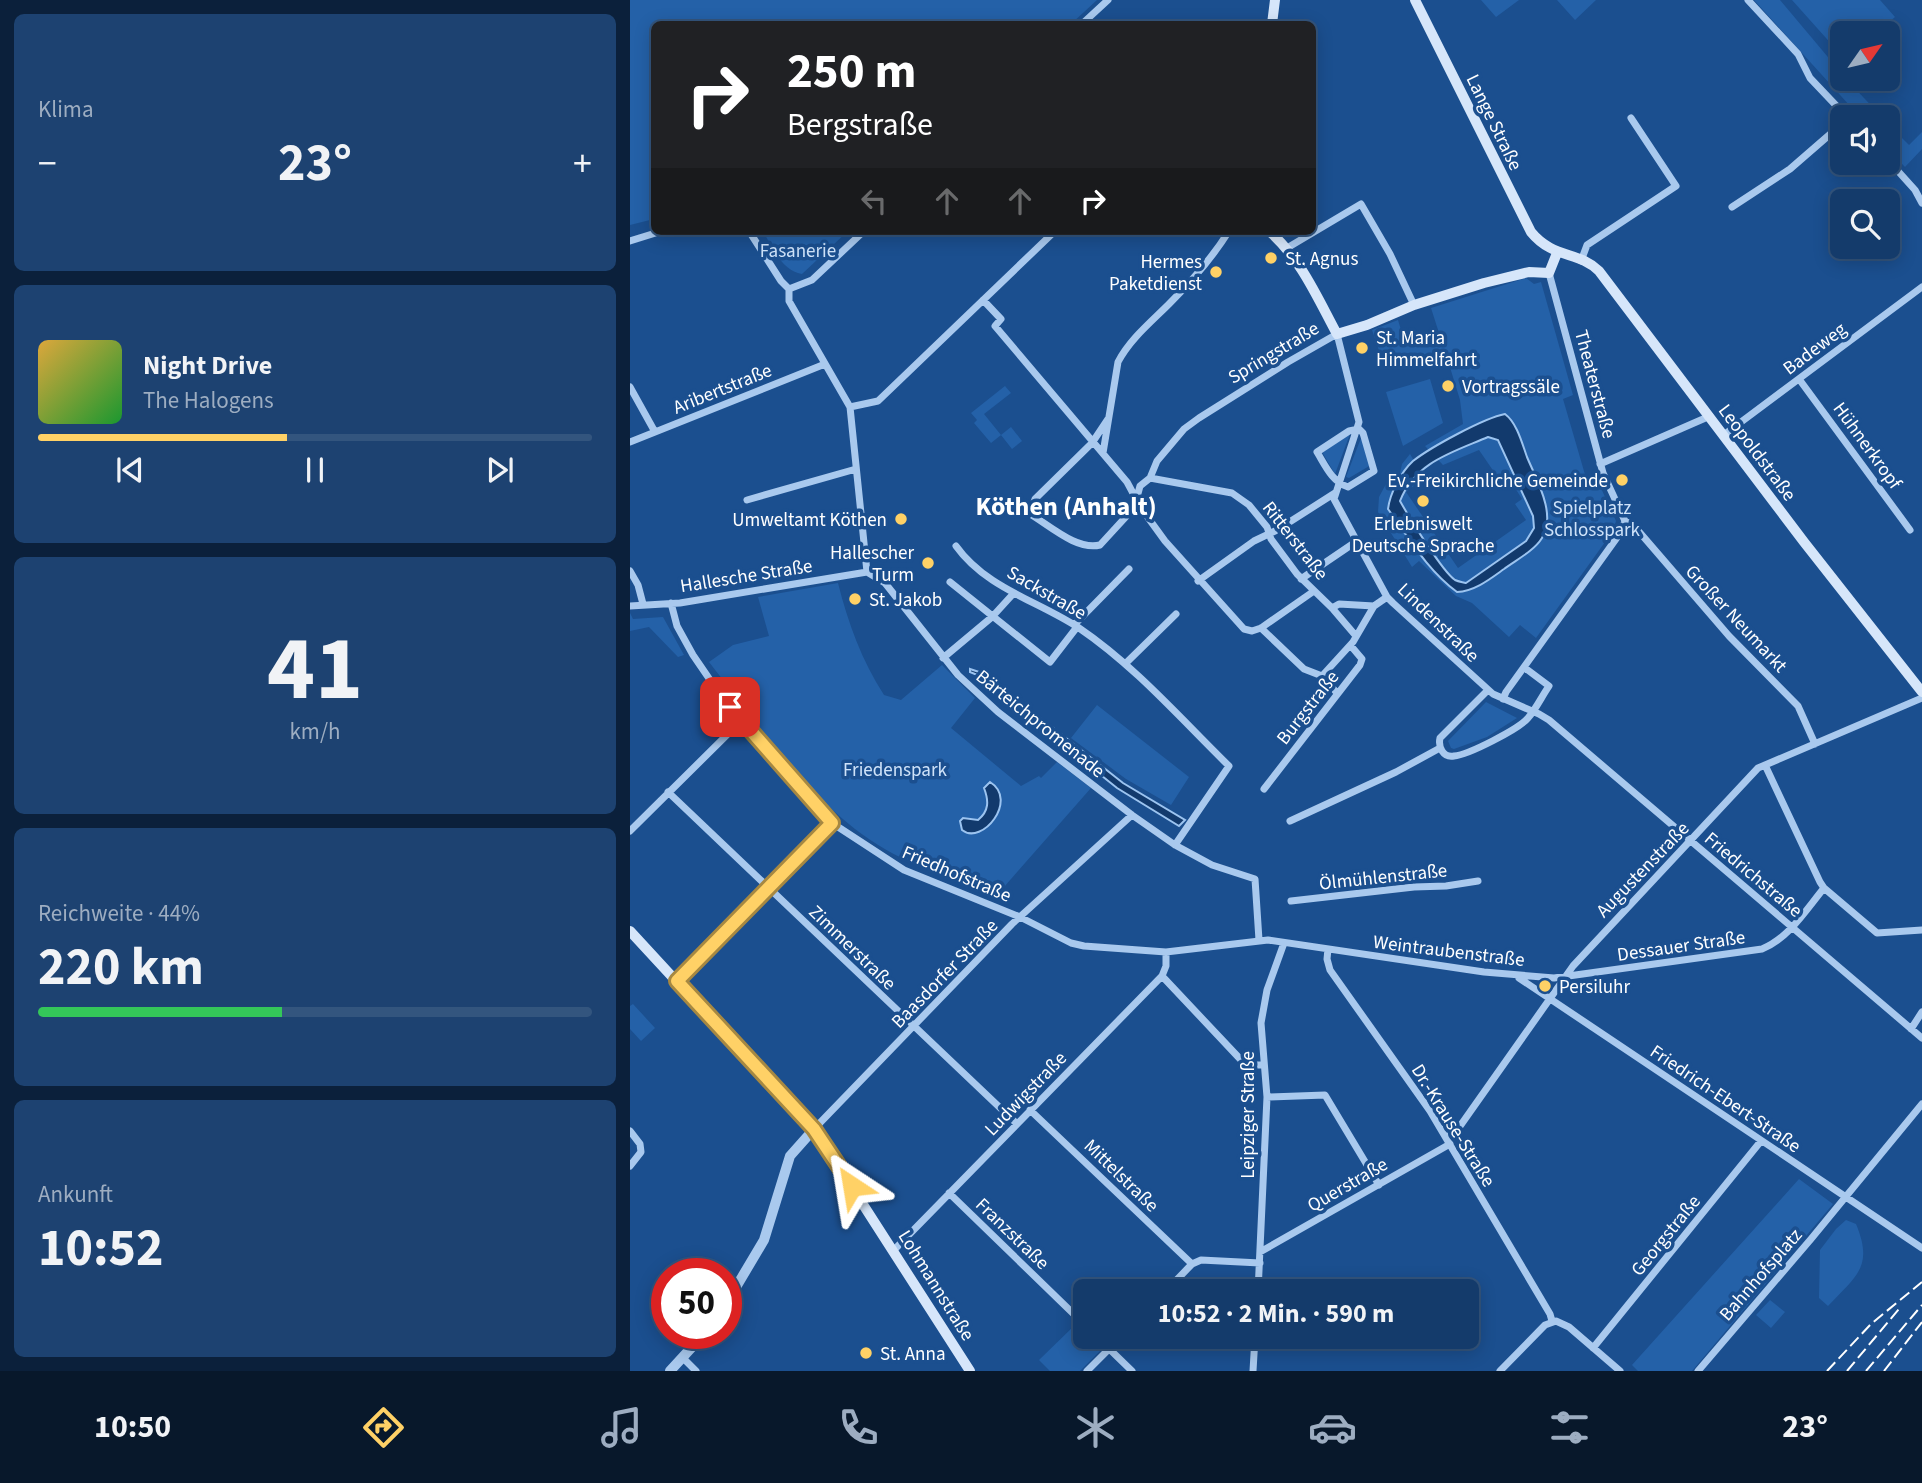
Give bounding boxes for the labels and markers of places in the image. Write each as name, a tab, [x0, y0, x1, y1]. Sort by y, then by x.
place label: St. Agnus	[1285, 246, 1358, 273]
place label: Hermes Paketdienst	[1109, 249, 1203, 298]
marker: St. Agnus	[1263, 250, 1279, 266]
marker: Hermes Paketdienst	[1208, 264, 1224, 280]
place label: St. Maria Himmelfahrt	[1376, 325, 1478, 374]
marker: St. Maria Himmelfahrt	[1354, 340, 1370, 356]
place label: Vortragssäle	[1462, 374, 1560, 401]
marker: Vortragssäle	[1440, 378, 1456, 394]
place label: Ev.-Freikirchliche Gemeinde	[1387, 468, 1608, 495]
marker: Ev.-Freikirchliche Gemeinde	[1614, 472, 1630, 488]
marker: Erlebniswelt Deutsche Sprache	[1415, 493, 1431, 509]
place label: Umweltamt Köthen	[732, 507, 887, 534]
marker: Umweltamt Köthen	[893, 511, 909, 527]
place label: Erlebniswelt Deutsche Sprache	[1352, 511, 1494, 560]
place label: Hallescher Turm	[830, 540, 914, 589]
marker: Hallescher Turm	[920, 555, 936, 571]
place label: St. Jakob	[869, 587, 942, 614]
marker: St. Jakob	[847, 591, 863, 607]
pin	[700, 677, 760, 737]
place label: Persiluhr	[1559, 974, 1630, 1001]
marker: Persiluhr	[1537, 978, 1553, 994]
place label: St. Anna	[880, 1341, 945, 1368]
marker: St. Anna	[858, 1345, 874, 1361]

